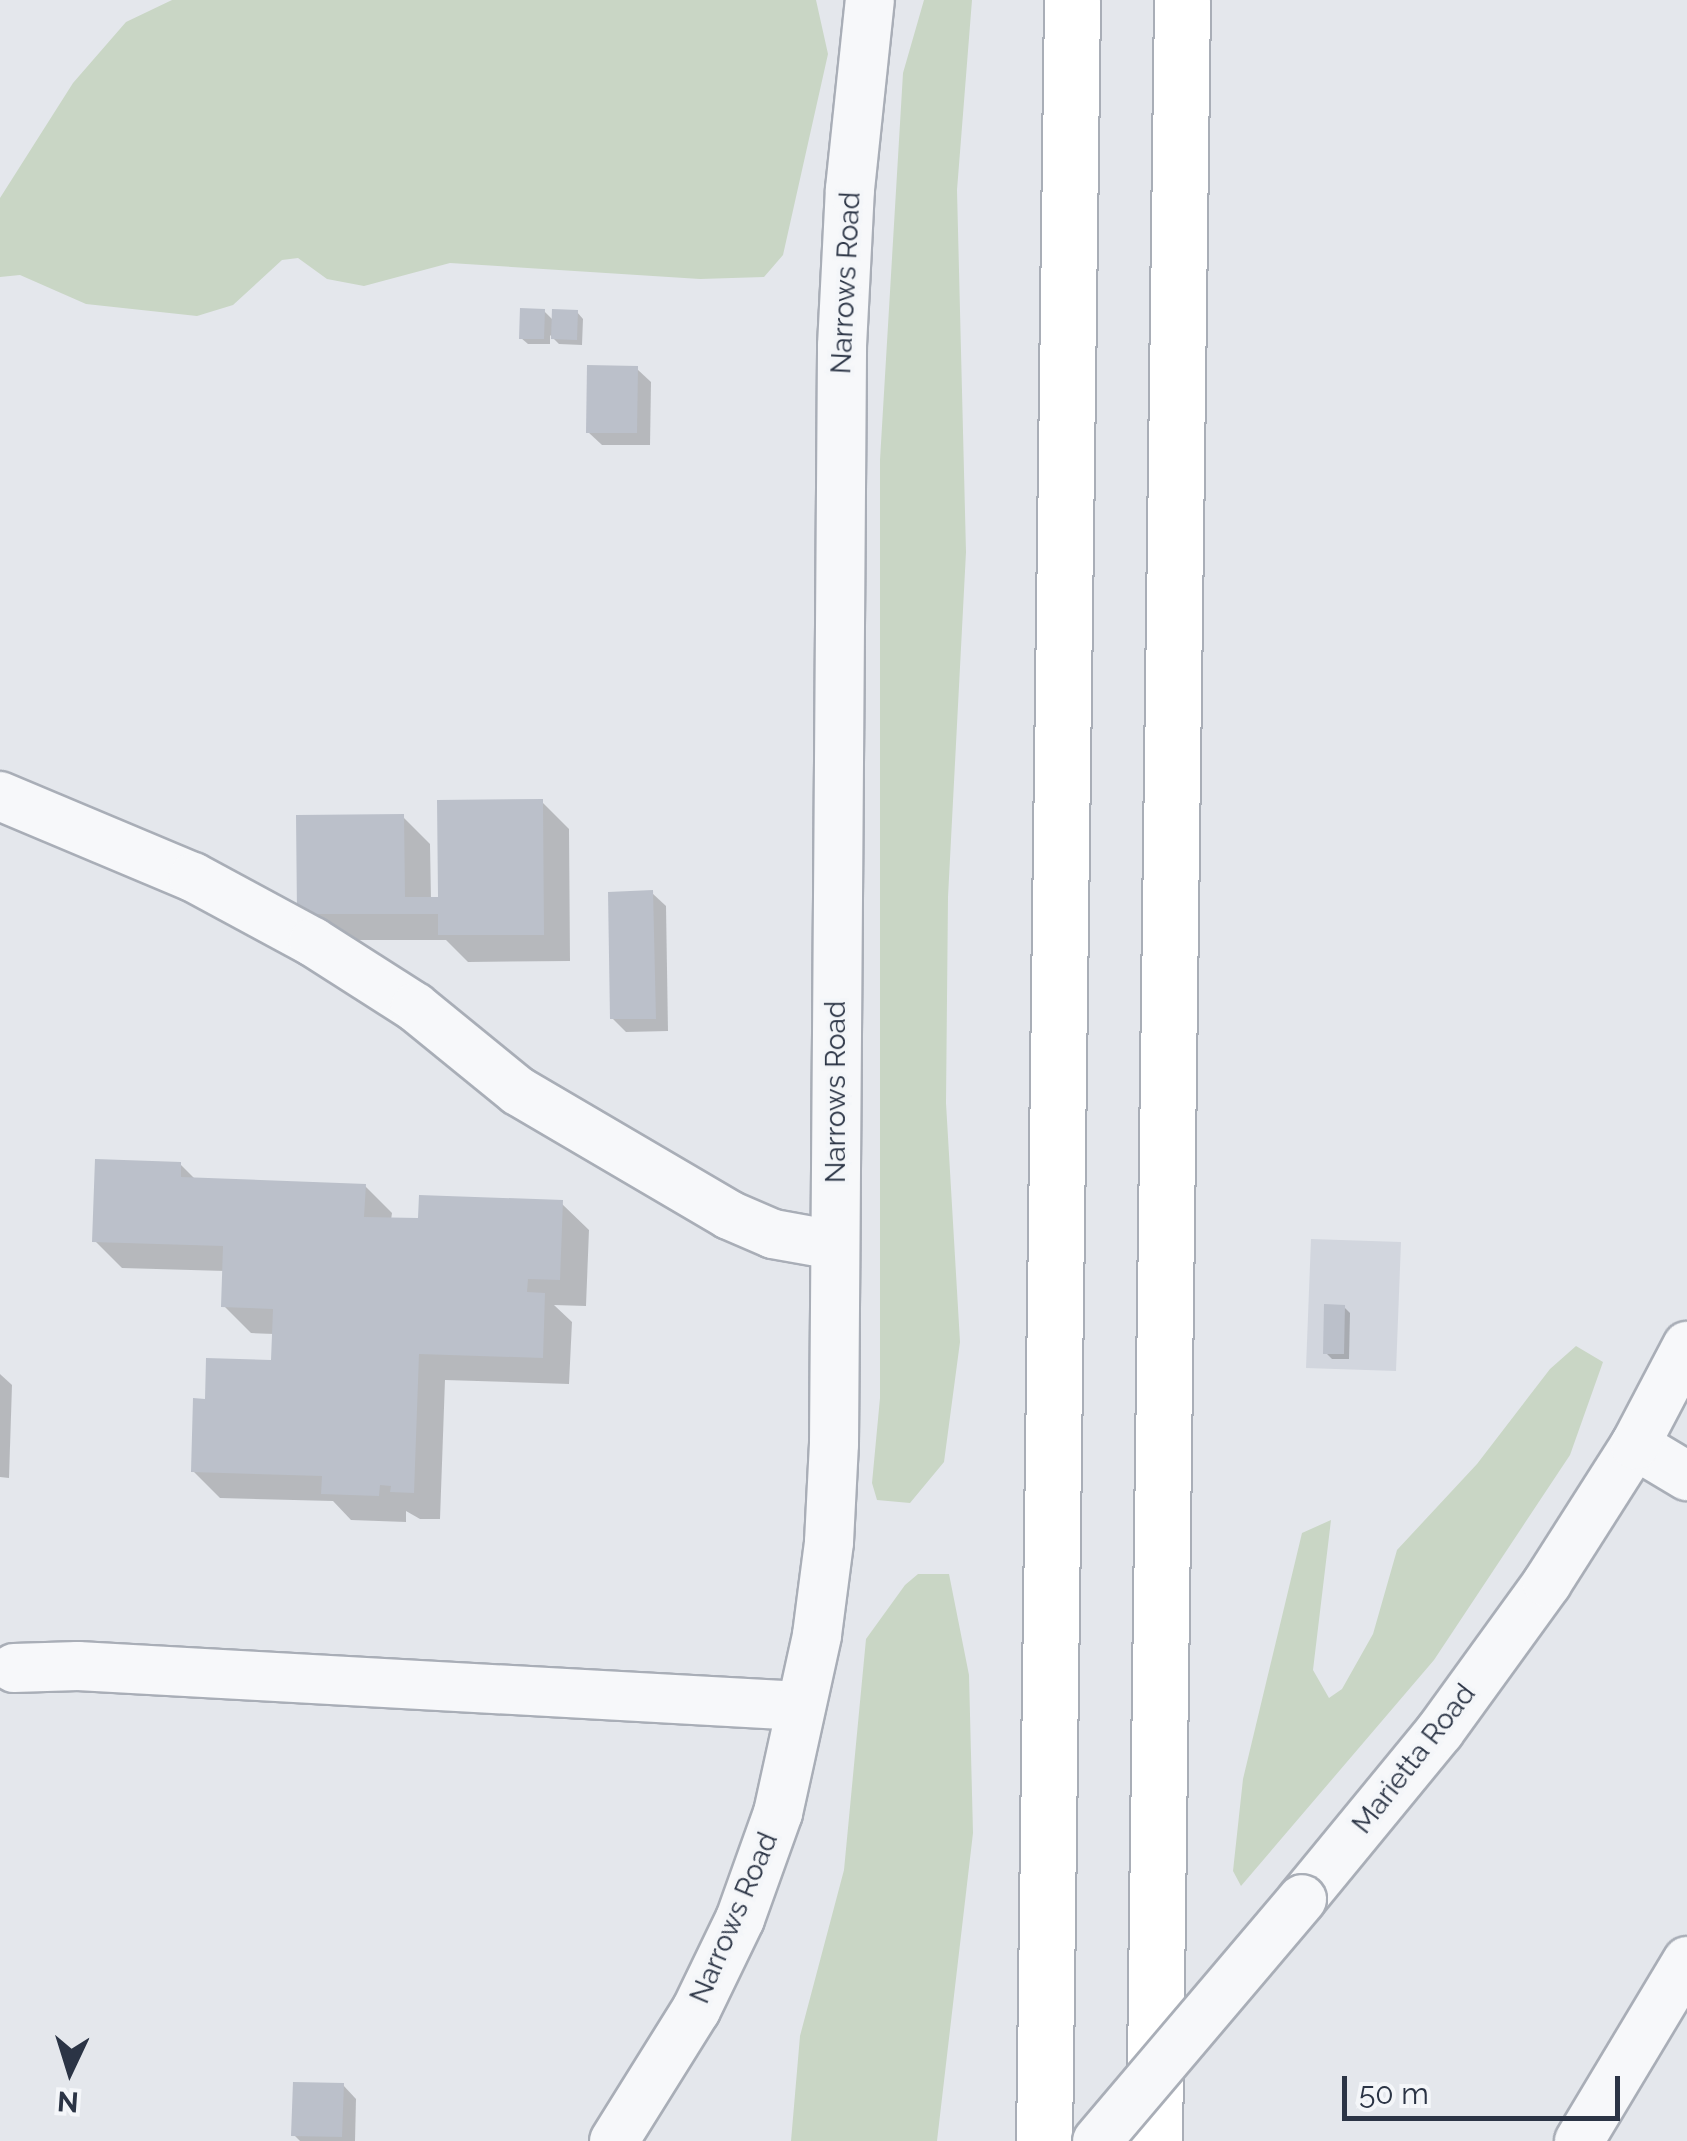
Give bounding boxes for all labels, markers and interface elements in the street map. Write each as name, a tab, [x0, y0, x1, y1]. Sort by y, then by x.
street label: Narrows Road	[824, 191, 868, 375]
street label: Narrows Road	[819, 1001, 853, 1183]
street label: Marietta Road	[1345, 1678, 1483, 1840]
street label: Narrows Road	[683, 1828, 785, 2008]
north arrow	[20, 2021, 120, 2121]
scale bar	[1347, 2056, 1624, 2118]
text: 50 m	[1359, 2076, 1429, 2111]
text: N	[56, 2084, 80, 2119]

